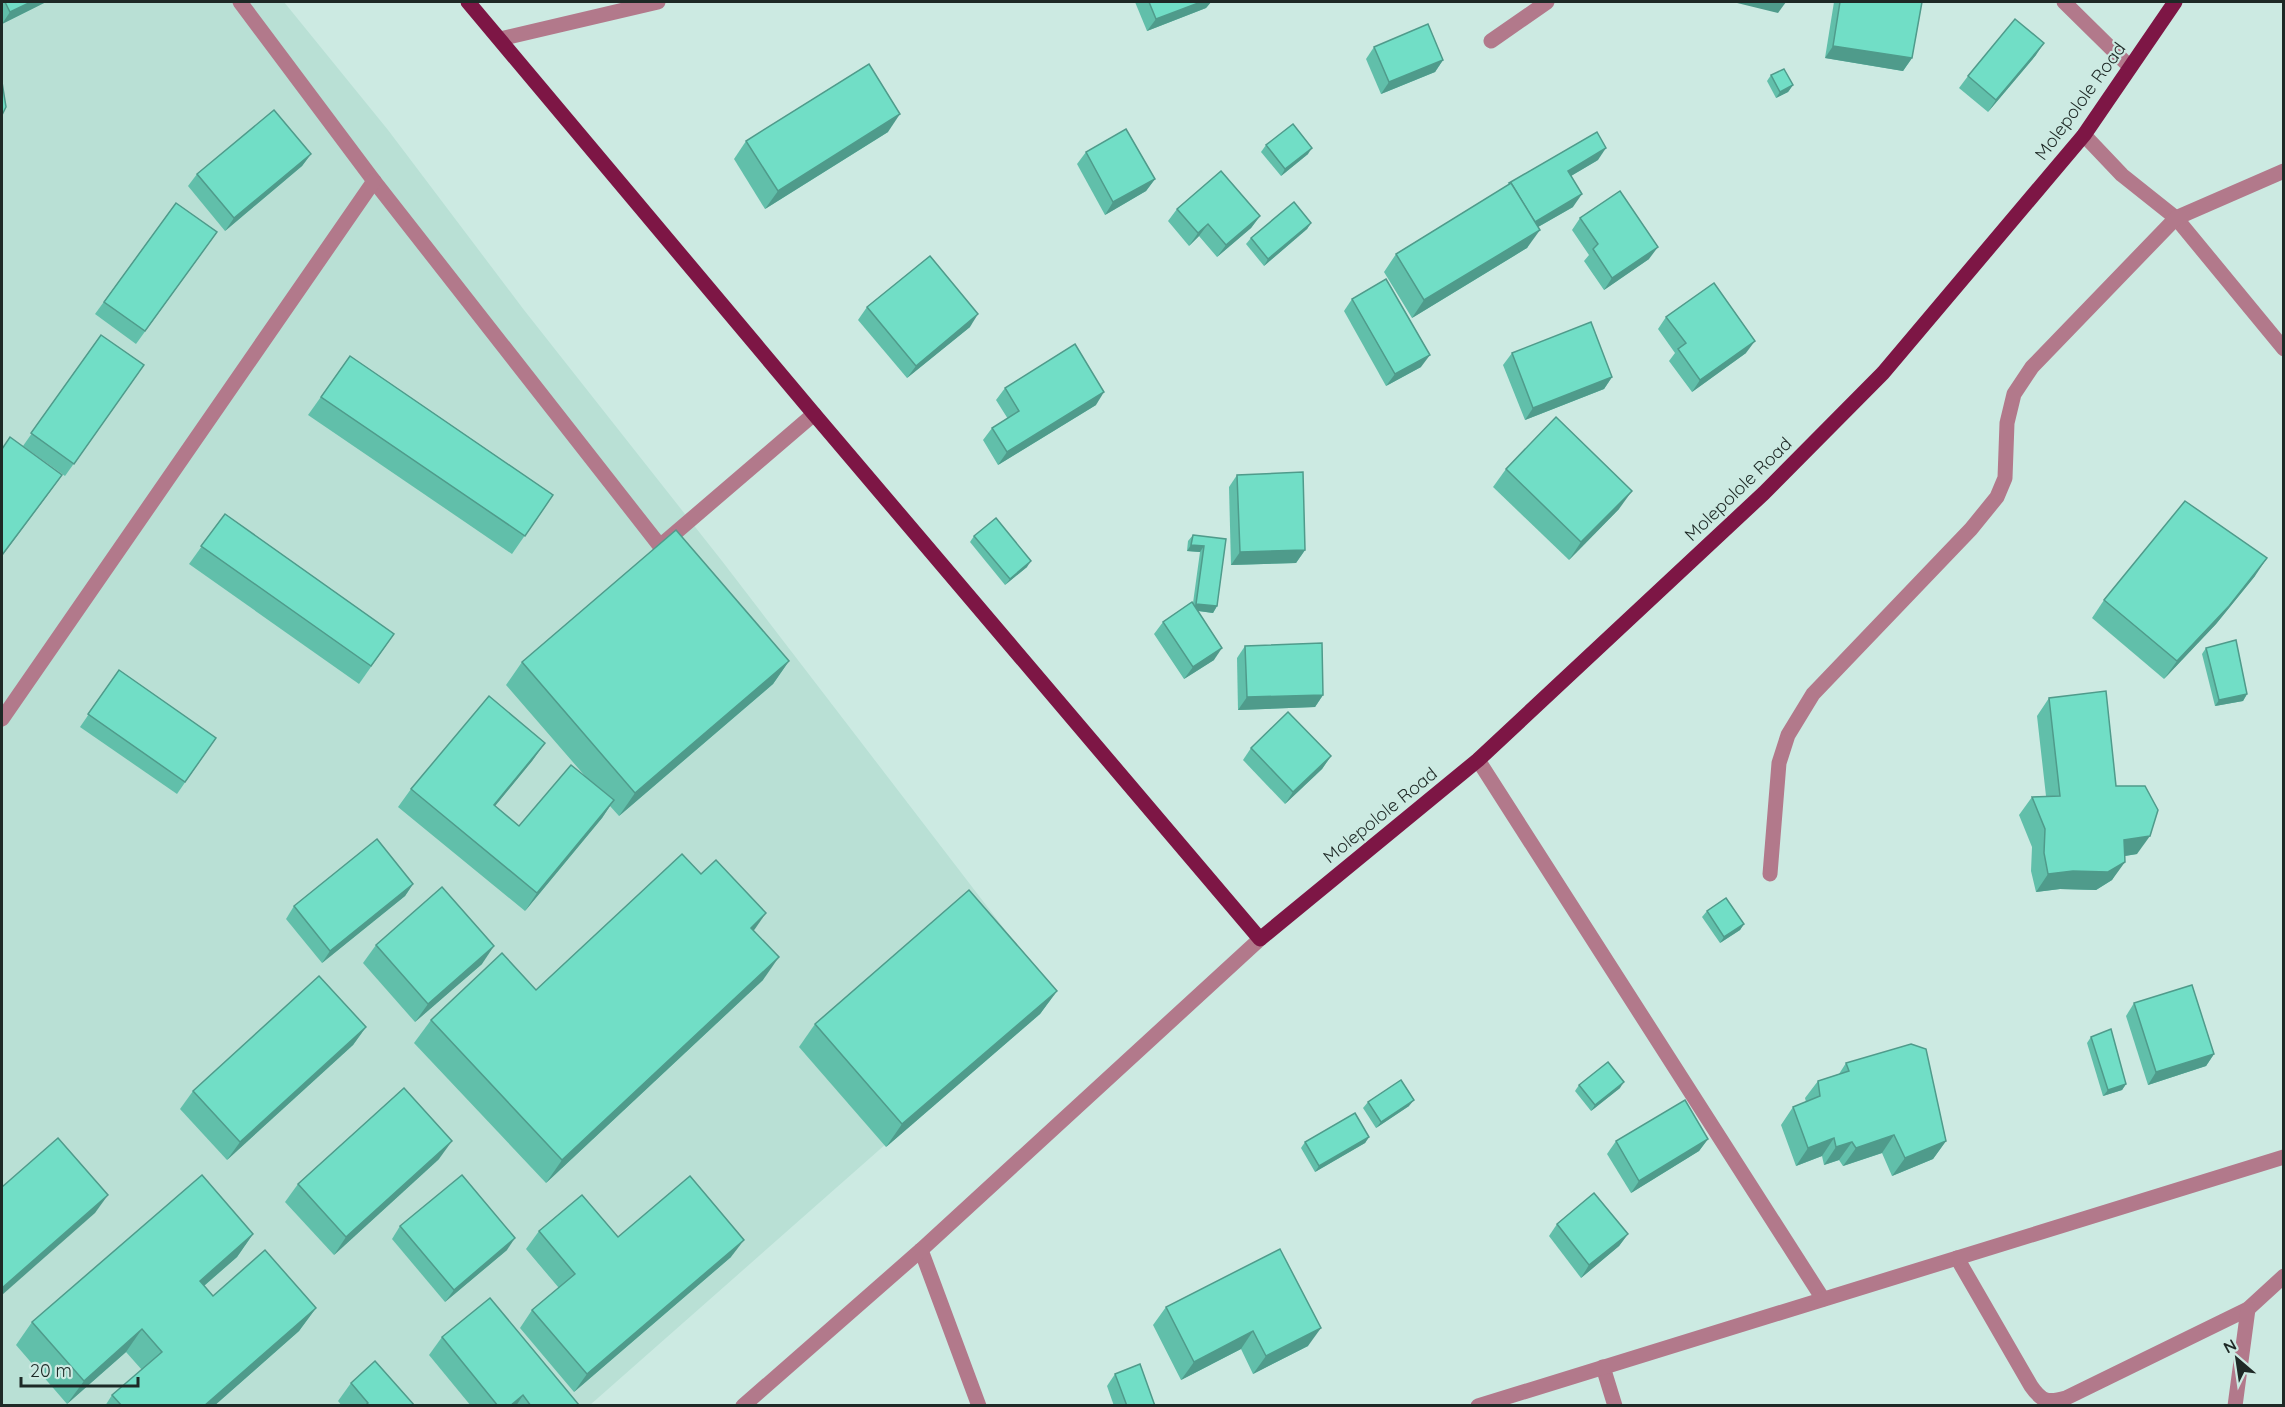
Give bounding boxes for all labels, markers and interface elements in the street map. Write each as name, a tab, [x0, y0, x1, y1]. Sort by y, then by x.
street label: Molepolole Road	[2029, 38, 2131, 164]
street label: Molepolole Road	[1680, 432, 1796, 546]
street label: Molepolole Road	[1318, 762, 1442, 868]
north arrow	[2207, 1329, 2267, 1389]
text: N	[2220, 1334, 2240, 1357]
scale bar	[21, 1350, 138, 1388]
text: 20 m	[30, 1359, 72, 1382]

